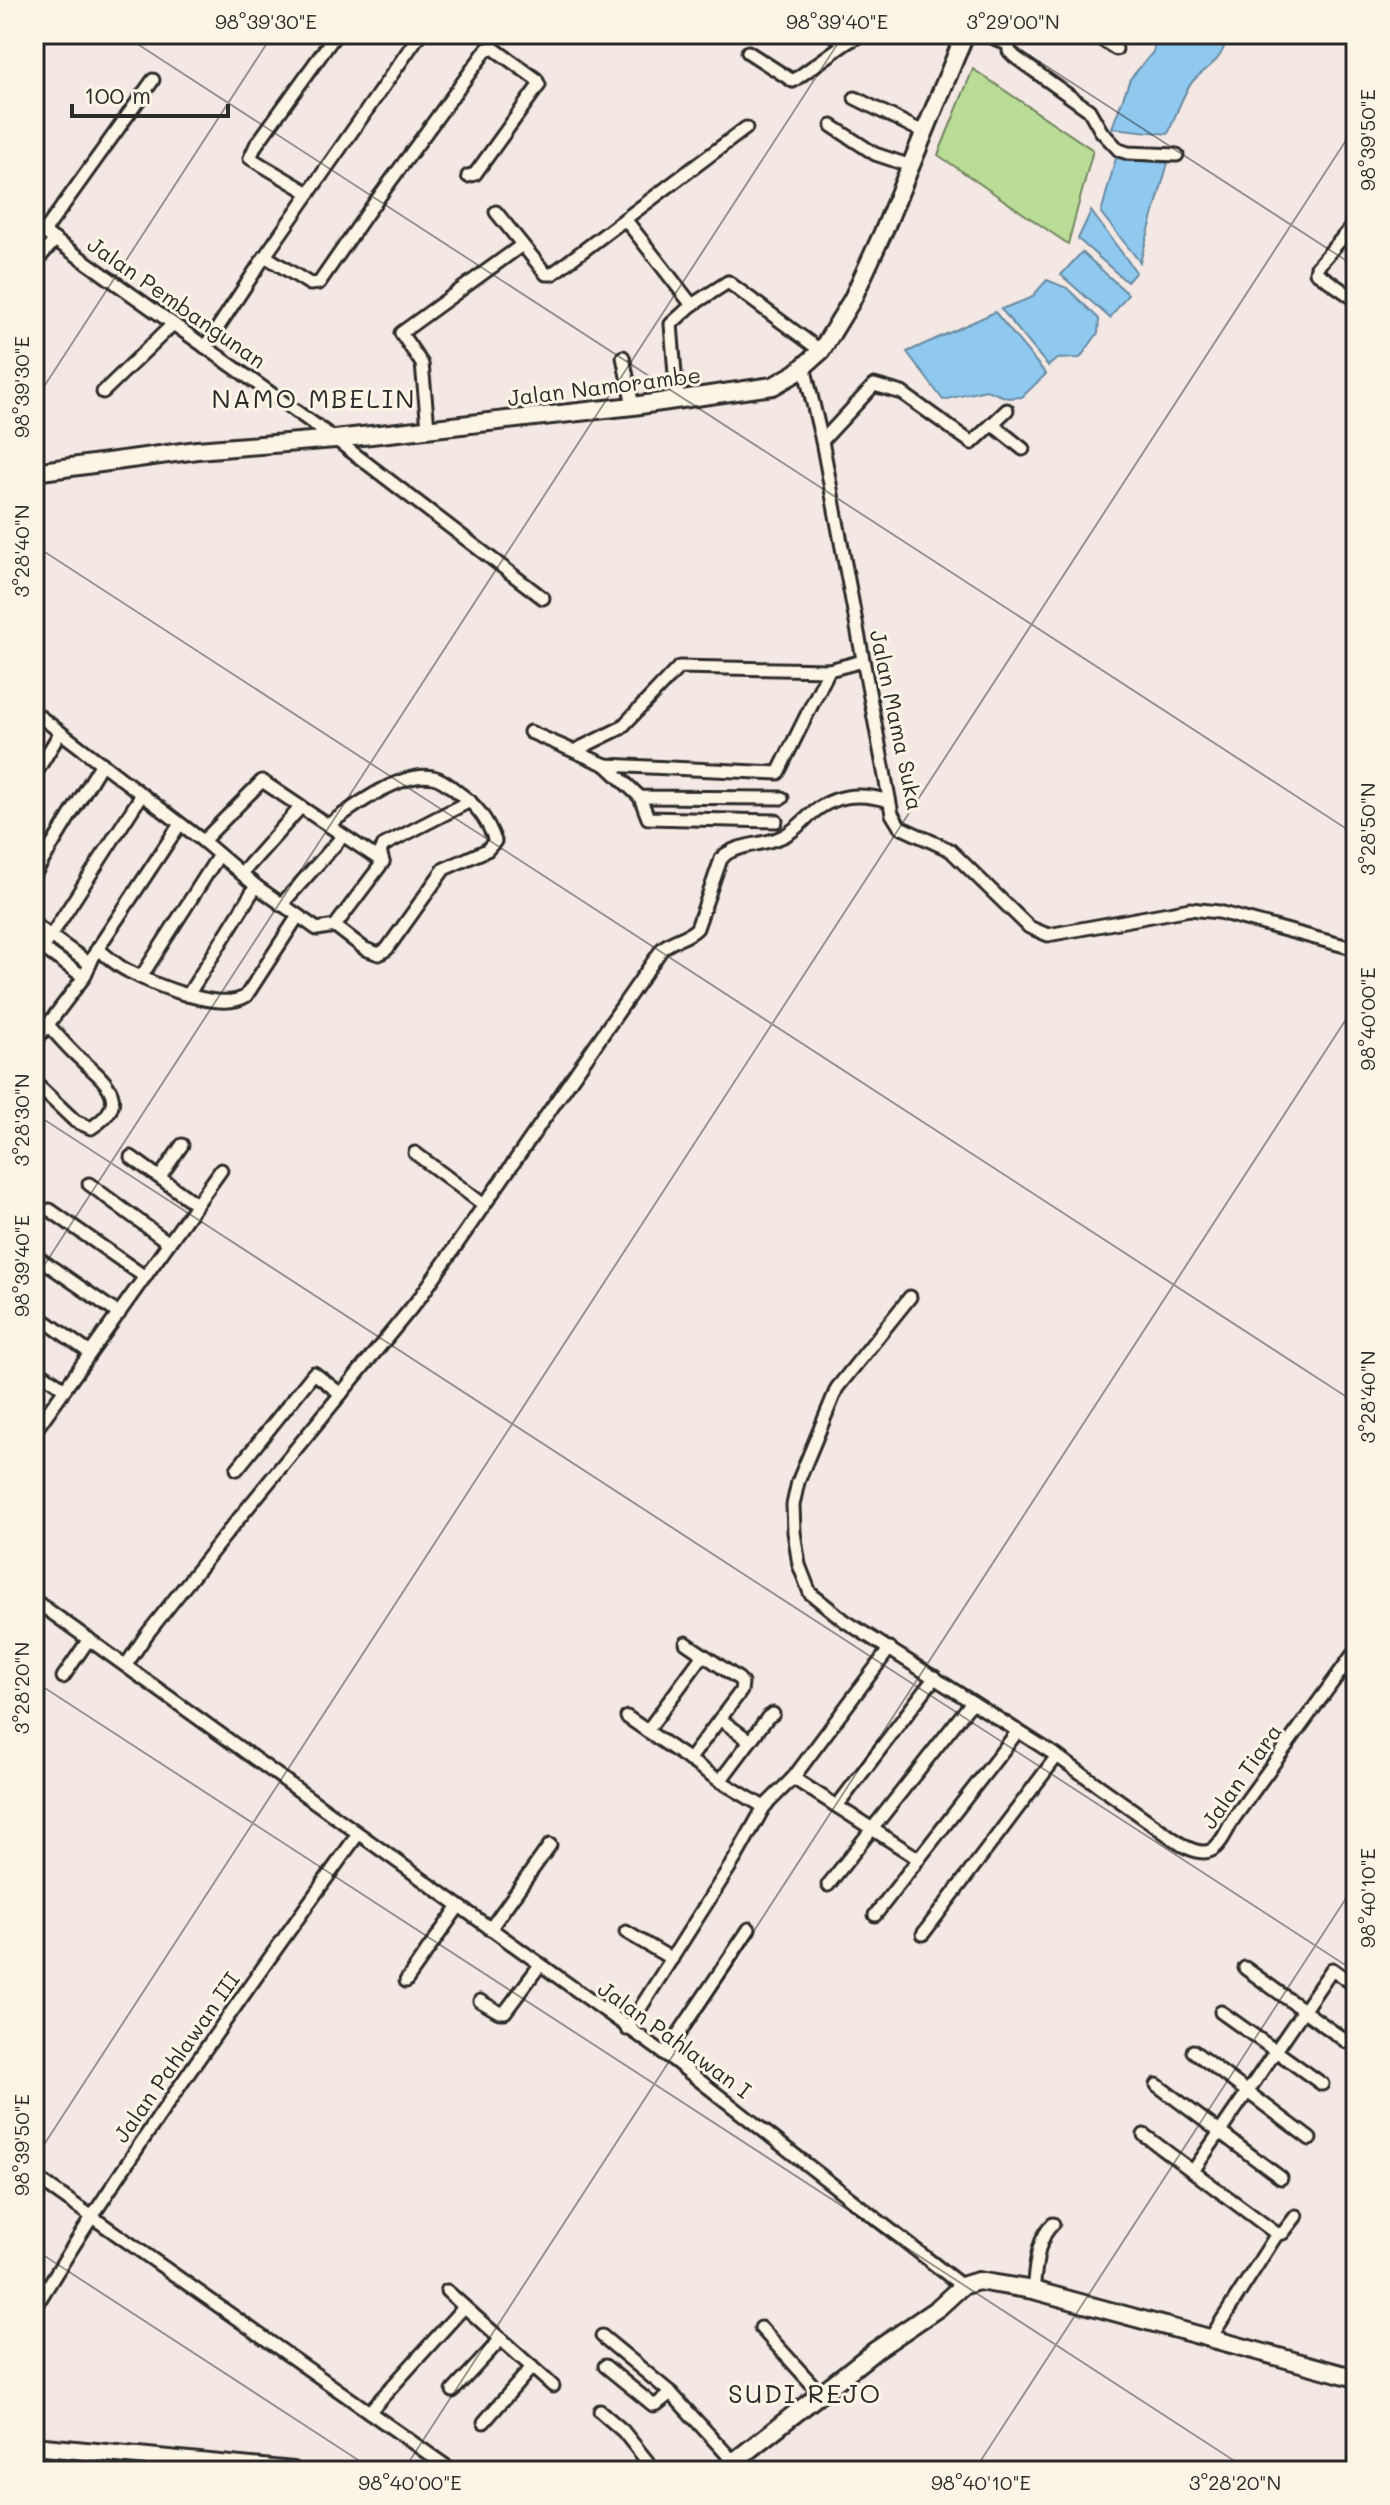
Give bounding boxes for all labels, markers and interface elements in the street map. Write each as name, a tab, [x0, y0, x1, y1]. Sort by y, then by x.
text: 98°39'30"E	[215, 8, 317, 34]
text: 98°39'40"E	[786, 8, 888, 34]
text: 3°29'00"N	[966, 8, 1060, 34]
scale bar	[72, 68, 228, 118]
text: 100 m	[84, 79, 151, 110]
text: 98°39'50"E	[1354, 89, 1380, 191]
street label: Jalan Pembangunan	[82, 229, 272, 375]
text: 98°39'30"E	[8, 336, 34, 438]
street label: Jalan Namorambe	[506, 360, 702, 412]
district label: NAMO MBELIN	[212, 381, 416, 415]
text: 3°28'40"N	[8, 505, 34, 597]
street label: Jalan Mama Suka	[864, 627, 930, 813]
text: 3°28'50"N	[1354, 783, 1380, 875]
text: 98°40'00"E	[1354, 967, 1380, 1071]
text: 3°28'30"N	[8, 1074, 34, 1166]
text: 98°39'40"E	[8, 1215, 34, 1317]
text: 3°28'40"N	[1354, 1351, 1380, 1443]
text: 3°28'20"N	[8, 1642, 34, 1734]
street label: Jalan Tiara	[1194, 1718, 1288, 1834]
text: 98°40'10"E	[1354, 1848, 1380, 1948]
street label: Jalan Pahlawan III	[106, 1966, 246, 2148]
street label: Jalan Pahlawan I	[593, 1974, 757, 2104]
text: 98°39'50"E	[8, 2094, 34, 2196]
district label: SUDI REJO	[728, 2376, 882, 2410]
text: 98°40'00"E	[358, 2469, 462, 2495]
text: 98°40'10"E	[931, 2469, 1031, 2495]
text: 3°28'20"N	[1189, 2469, 1281, 2495]

